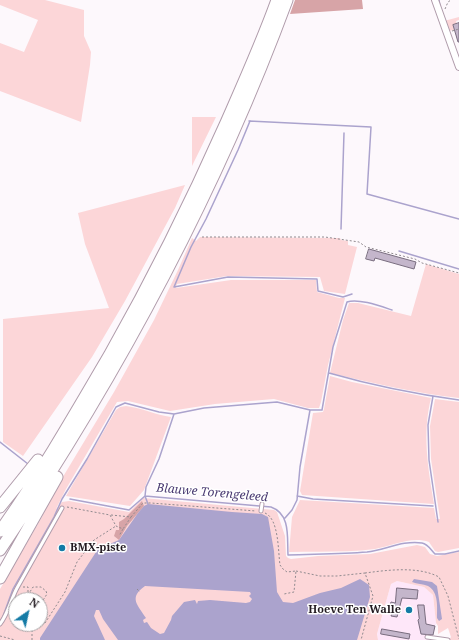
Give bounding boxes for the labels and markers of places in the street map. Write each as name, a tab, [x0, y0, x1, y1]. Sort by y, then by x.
place label: BMX-piste	[70, 541, 126, 555]
marker: BMX-piste	[57, 543, 67, 553]
place label: Hoeve Ten Walle	[308, 603, 401, 617]
marker: Hoeve Ten Walle	[404, 605, 414, 615]

